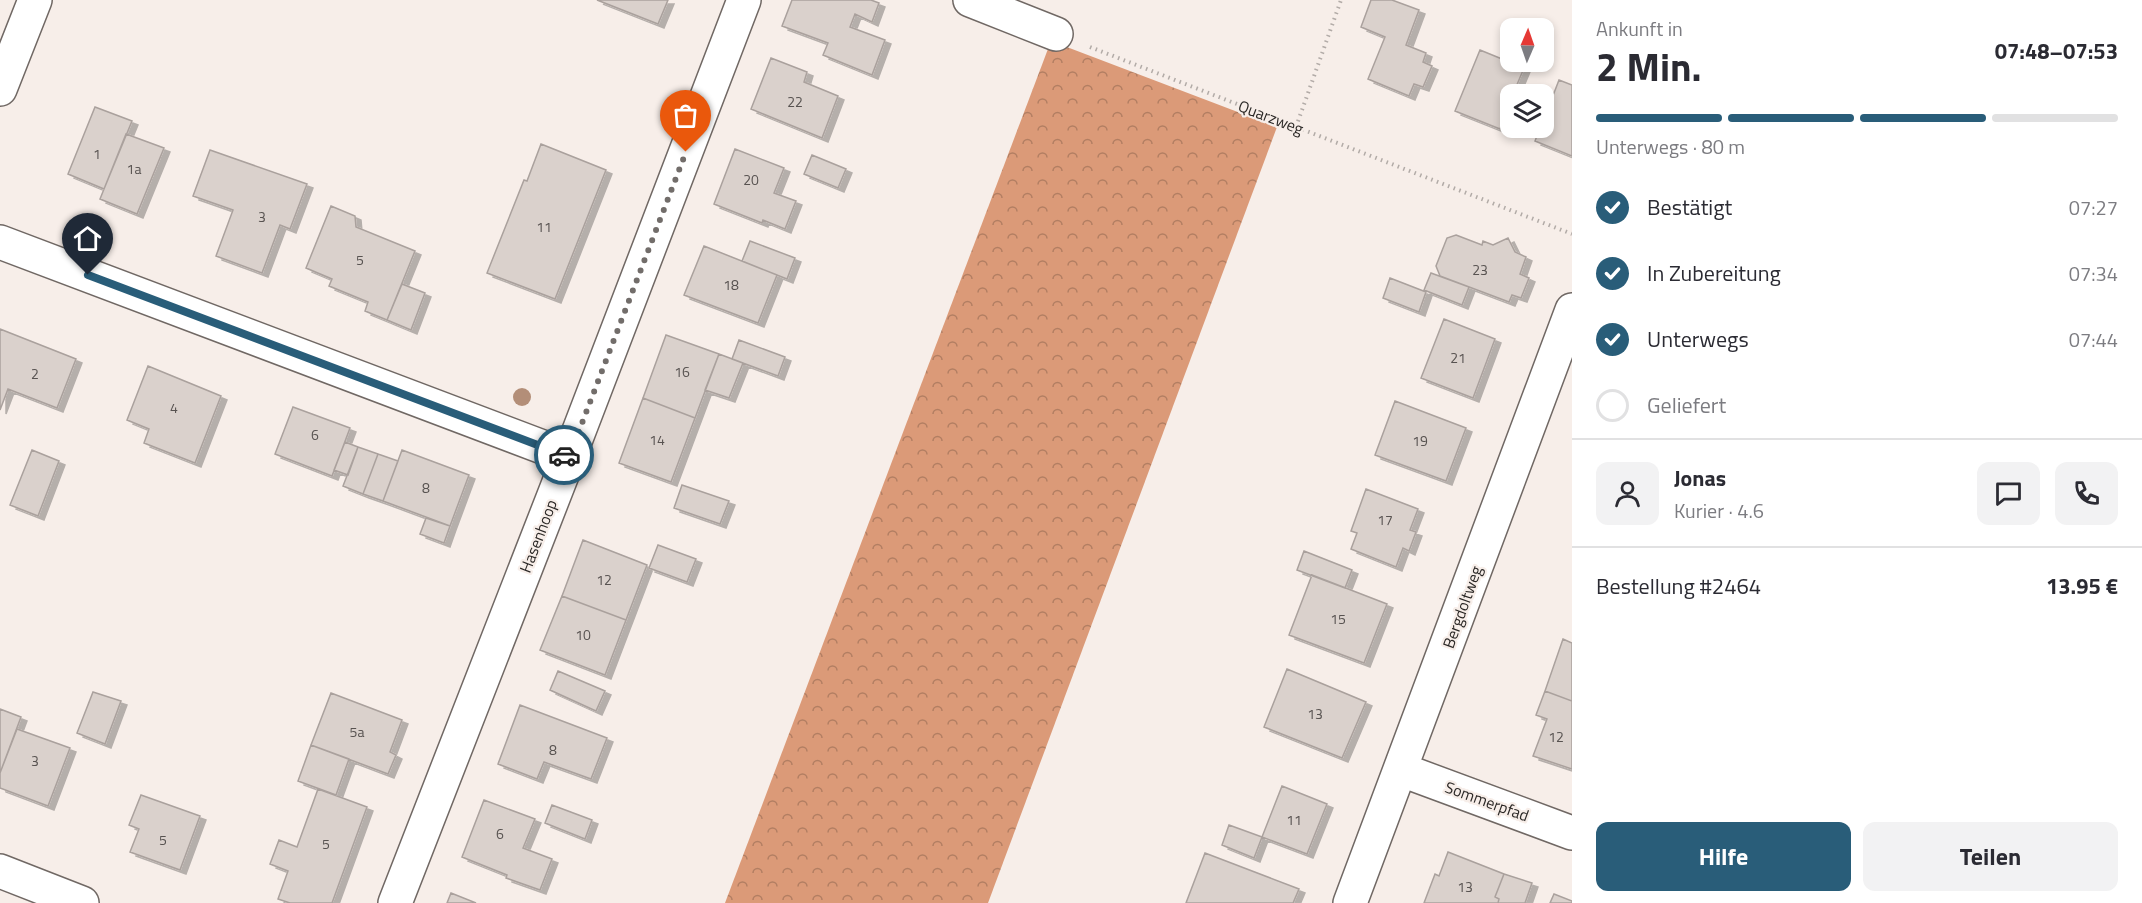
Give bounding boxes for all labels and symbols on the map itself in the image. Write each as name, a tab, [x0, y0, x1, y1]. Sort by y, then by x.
north arrow	[1500, 18, 1554, 72]
pin	[660, 90, 711, 152]
house number: 22	[787, 91, 803, 112]
street label: Quarzweg	[1235, 94, 1307, 140]
house number: 1	[93, 143, 101, 164]
house number: 1a	[127, 158, 141, 179]
house number: 20	[743, 169, 759, 190]
house number: 3	[258, 206, 266, 227]
pin	[62, 213, 113, 275]
house number: 11	[536, 216, 552, 237]
house number: 5	[356, 249, 364, 270]
house number: 23	[1472, 259, 1488, 280]
house number: 18	[723, 274, 739, 295]
house number: 21	[1450, 347, 1466, 368]
house number: 16	[674, 361, 690, 382]
house number: 2	[31, 363, 39, 384]
house number: 4	[170, 397, 178, 418]
house number: 6	[311, 424, 319, 445]
courier	[534, 425, 594, 485]
house number: 14	[649, 429, 665, 450]
house number: 19	[1412, 430, 1428, 451]
house number: 8	[422, 477, 430, 498]
street label: Hasenhoop	[513, 496, 563, 576]
house number: 17	[1377, 509, 1393, 530]
street label: Bergdoltweg	[1436, 562, 1488, 652]
house number: 12	[596, 569, 612, 590]
house number: 15	[1330, 608, 1346, 629]
house number: 10	[575, 624, 591, 645]
house number: 13	[1307, 703, 1323, 724]
house number: 5a	[350, 721, 364, 742]
house number: 12	[1548, 726, 1564, 747]
house number: 8	[549, 739, 557, 760]
house number: 3	[31, 750, 39, 771]
street label: Sommerpfad	[1442, 775, 1532, 827]
house number: 11	[1286, 809, 1302, 830]
house number: 6	[496, 823, 504, 844]
house number: 5	[159, 829, 167, 850]
house number: 5	[322, 833, 330, 854]
house number: 13	[1457, 876, 1473, 897]

